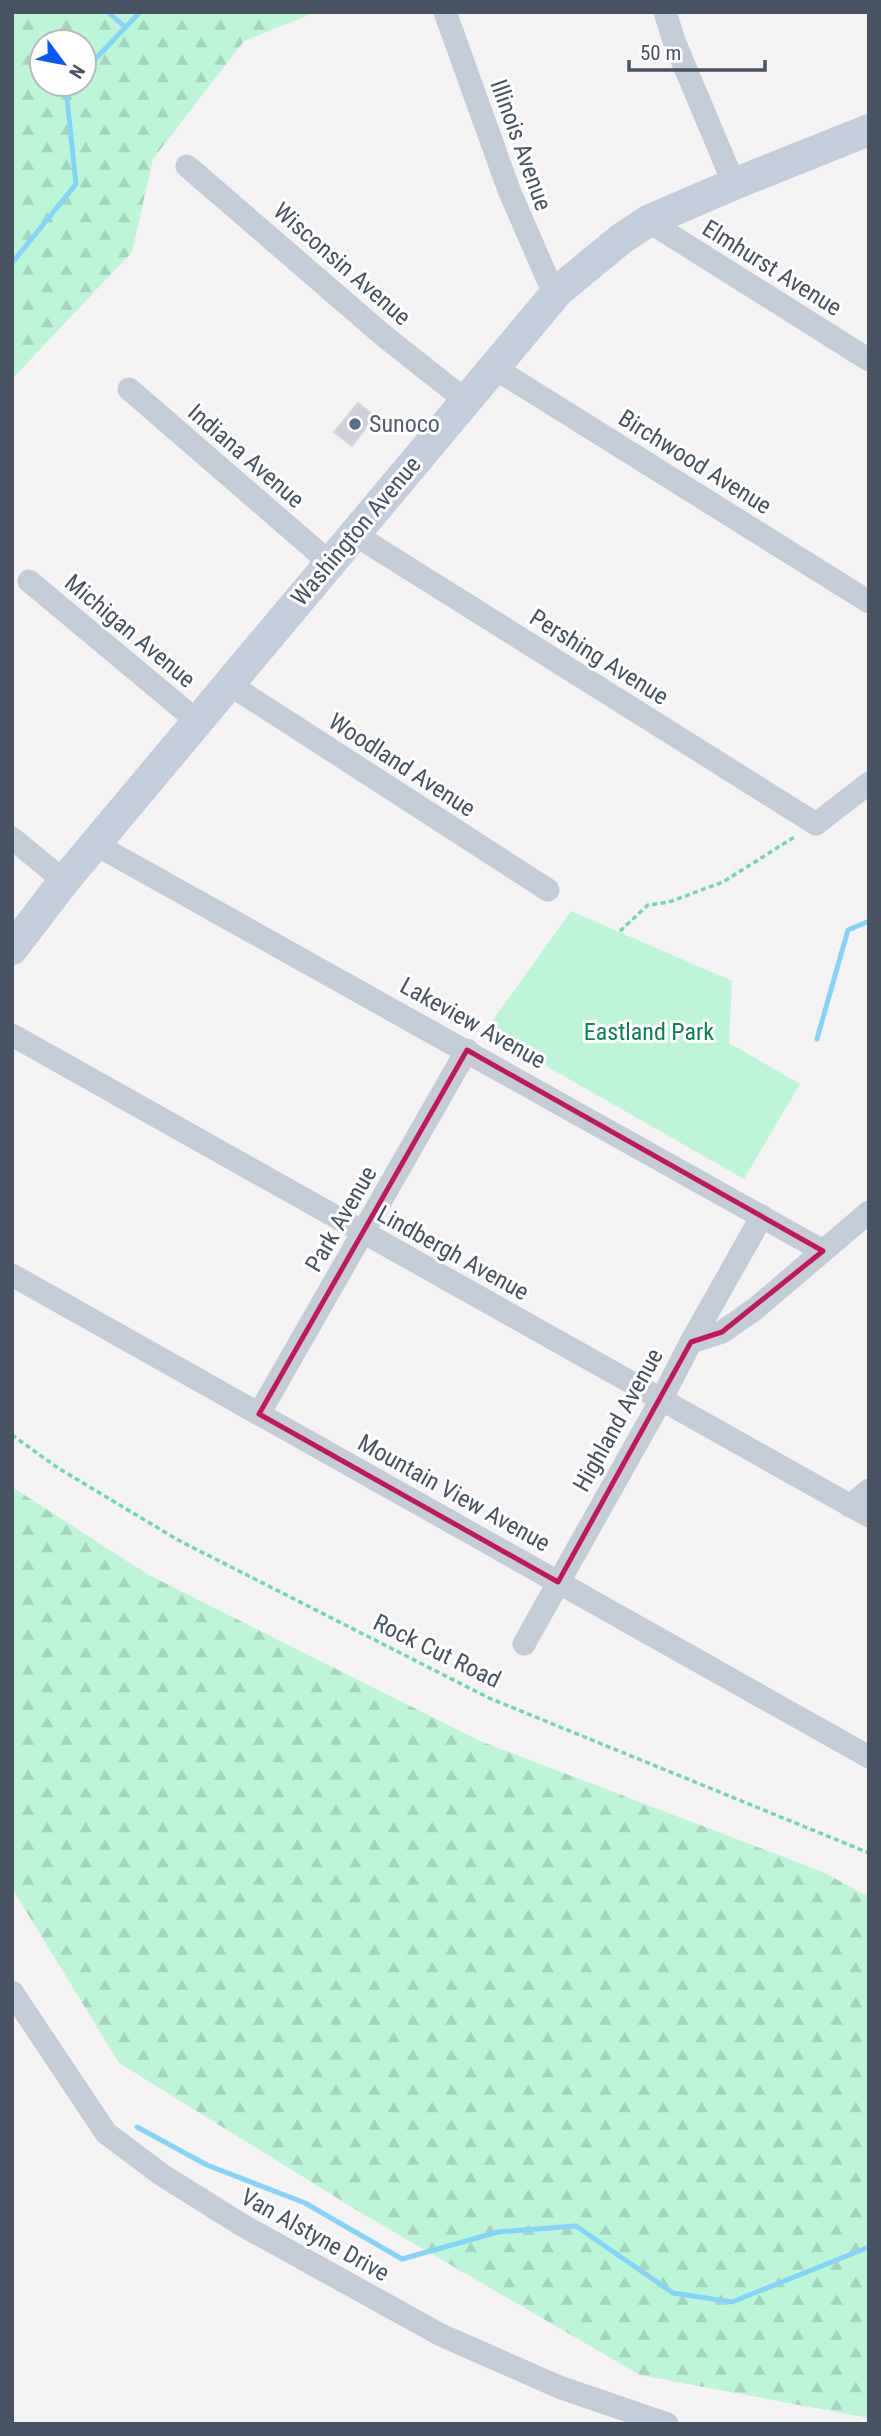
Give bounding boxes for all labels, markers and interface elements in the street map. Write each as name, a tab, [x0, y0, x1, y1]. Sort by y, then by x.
north arrow	[28, 28, 98, 98]
scale bar	[629, 28, 766, 72]
text: 50 m	[640, 41, 681, 65]
text: N	[64, 61, 90, 83]
street label: Illinois Avenue	[484, 76, 558, 214]
street label: Wisconsin Avenue	[268, 197, 416, 331]
street label: Elmhurst Avenue	[697, 214, 847, 322]
street label: Indiana Avenue	[182, 398, 310, 514]
street label: Birchwood Avenue	[614, 404, 776, 520]
place label: Sunoco	[369, 410, 440, 438]
marker: Sunoco	[347, 416, 363, 432]
street label: Washington Avenue	[285, 451, 427, 611]
street label: Michigan Avenue	[59, 568, 201, 694]
street label: Pershing Avenue	[525, 603, 673, 711]
street label: Woodland Avenue	[323, 707, 481, 823]
street label: Lakeview Avenue	[395, 972, 551, 1074]
park label: Eastland Park	[584, 1018, 714, 1046]
street label: Park Avenue	[300, 1161, 382, 1277]
street label: Lindbergh Avenue	[372, 1200, 534, 1306]
street label: Highland Avenue	[567, 1344, 669, 1496]
street label: Mountain View Avenue	[353, 1429, 555, 1557]
street label: Rock Cut Road	[369, 1608, 505, 1694]
street label: Van Alstyne Drive	[236, 2183, 394, 2287]

